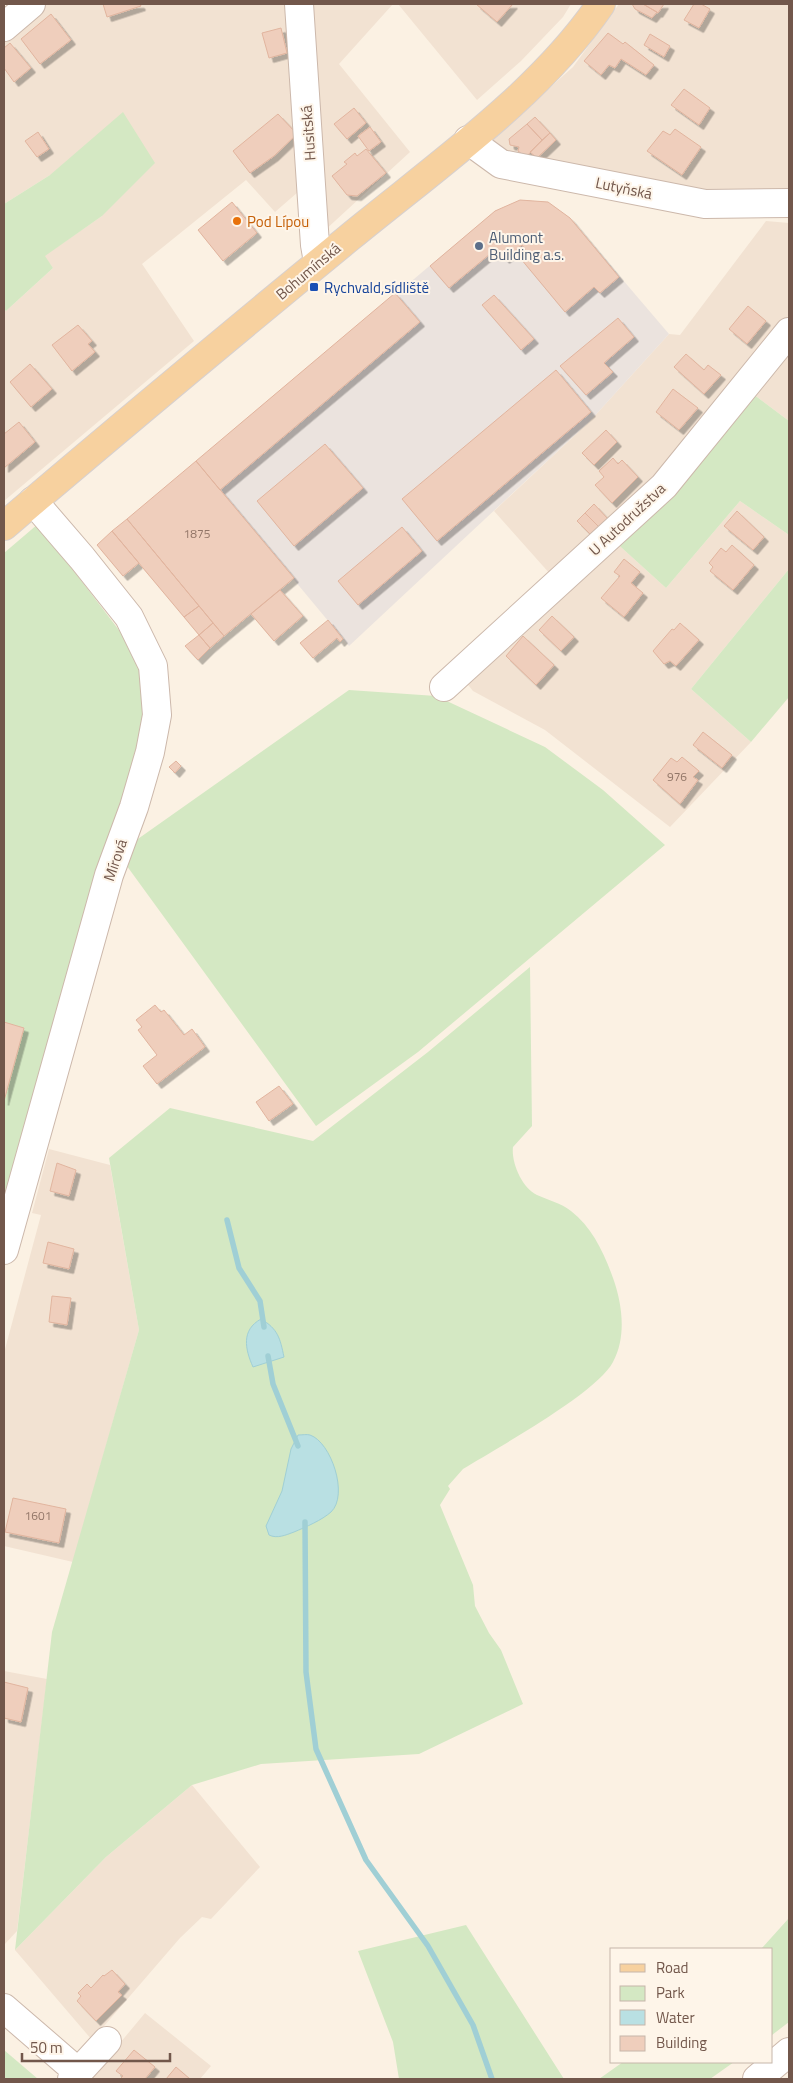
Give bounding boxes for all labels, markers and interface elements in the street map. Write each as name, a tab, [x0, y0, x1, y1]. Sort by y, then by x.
street label: Husitská	[295, 104, 321, 161]
street label: Lutyňská	[594, 171, 655, 205]
place label: Pod Lípou	[247, 210, 309, 233]
marker: Pod Lípou	[231, 215, 243, 227]
place label: Alumont Building a.s.	[489, 226, 564, 266]
street label: Bohumínská	[270, 237, 346, 305]
marker: Alumont Building a.s.	[473, 240, 485, 252]
place label: Rychvald,sídliště	[324, 276, 429, 299]
marker: Rychvald,sídliště	[308, 281, 320, 293]
street label: U Autodružstva	[583, 477, 671, 561]
house number: 1875	[184, 524, 211, 543]
house number: 976	[667, 767, 687, 786]
street label: Mírová	[97, 835, 133, 884]
house number: 1601	[25, 1506, 51, 1525]
legend	[610, 1948, 773, 2063]
text: Road	[656, 1956, 688, 1979]
text: Park	[656, 1981, 685, 2004]
text: Water	[656, 2006, 695, 2029]
scale bar	[22, 2030, 170, 2062]
text: Building	[656, 2031, 707, 2054]
text: 50 m	[30, 2036, 63, 2059]

